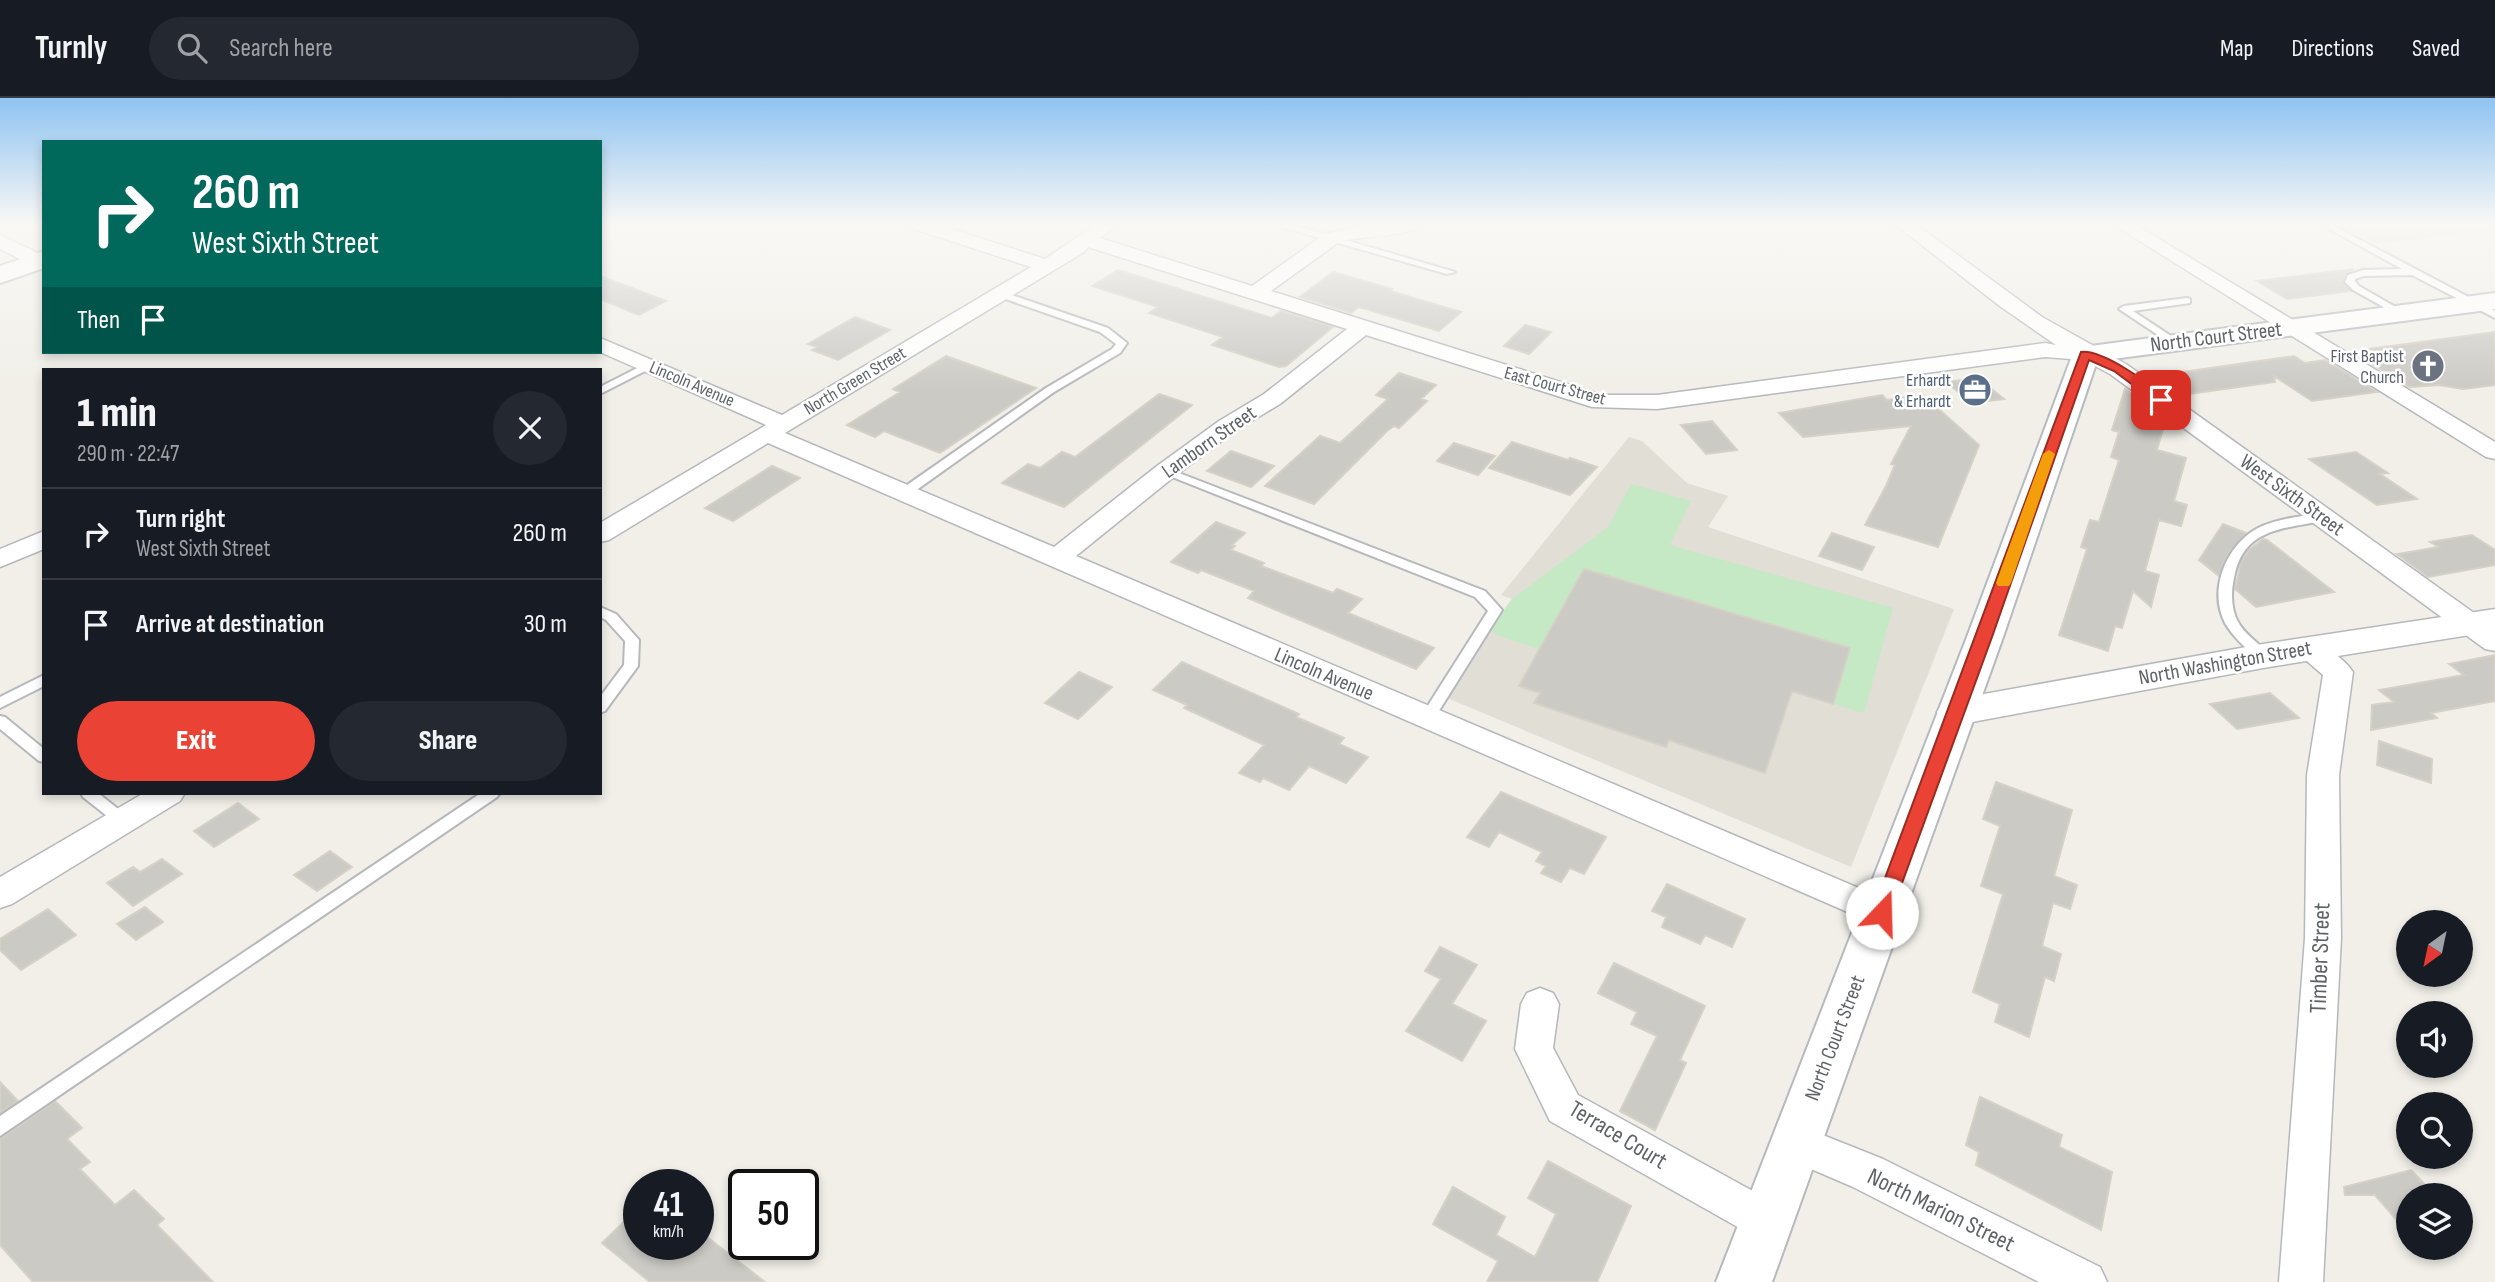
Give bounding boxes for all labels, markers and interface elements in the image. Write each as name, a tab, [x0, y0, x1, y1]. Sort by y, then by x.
search box	[149, 17, 639, 80]
text: Turnly	[35, 28, 107, 68]
icon: search	[173, 29, 211, 67]
text: Search here	[229, 33, 333, 64]
text: Map	[2220, 34, 2253, 63]
text: Directions	[2291, 34, 2374, 63]
text: Saved	[2412, 34, 2460, 63]
text: 260 m	[192, 164, 300, 223]
icon: right	[77, 168, 168, 259]
text: West Sixth Street	[192, 224, 379, 263]
icon: arrive	[134, 301, 172, 339]
text: Then	[77, 305, 120, 336]
street label: North Court Street	[2149, 317, 2283, 357]
street label: North Green Street	[800, 342, 910, 420]
place label: First Baptist Church	[2331, 346, 2405, 388]
church icon: First Baptist Church	[2409, 347, 2447, 385]
street label: Lincoln Avenue	[646, 357, 738, 411]
street label: East Court Street	[1502, 362, 1609, 410]
place label: Erhardt & Erhardt	[1894, 370, 1952, 412]
pin	[2131, 370, 2191, 430]
office icon: Erhardt & Erhardt	[1956, 371, 1994, 409]
icon: arrive	[2142, 381, 2180, 419]
text: 1 min	[77, 388, 157, 439]
button: close	[493, 391, 567, 465]
street label: Lamborn Street	[1157, 400, 1261, 484]
text: 290 m · 22:47	[77, 440, 179, 468]
street label: West Sixth Street	[2235, 449, 2349, 541]
text: Turn right	[136, 504, 225, 535]
icon: right	[77, 515, 115, 553]
text: 260 m	[512, 518, 567, 549]
text: West Sixth Street	[136, 535, 270, 563]
icon: arrive	[77, 606, 115, 644]
text: Arrive at destination	[136, 609, 324, 640]
text: 30 m	[524, 609, 567, 640]
street label: North Washington Street	[2137, 636, 2313, 690]
street label: Lincoln Avenue	[1271, 642, 1377, 706]
button: Exit	[77, 701, 315, 781]
button: Share	[329, 701, 567, 781]
position arrow	[1845, 876, 1919, 950]
street label: Timber Street	[2304, 902, 2336, 1014]
north arrow	[2396, 910, 2473, 987]
map controls	[2396, 910, 2473, 1260]
street label: North Court Street	[1800, 972, 1870, 1104]
button: sound	[2396, 1001, 2473, 1078]
button: search	[2396, 1092, 2473, 1169]
street label: Terrace Court	[1564, 1094, 1672, 1176]
street label: North Marion Street	[1863, 1162, 2019, 1258]
speed limit sign: 50	[728, 1169, 819, 1260]
button: layers	[2396, 1183, 2473, 1260]
text: 41	[653, 1184, 684, 1227]
text: km/h	[653, 1221, 684, 1242]

